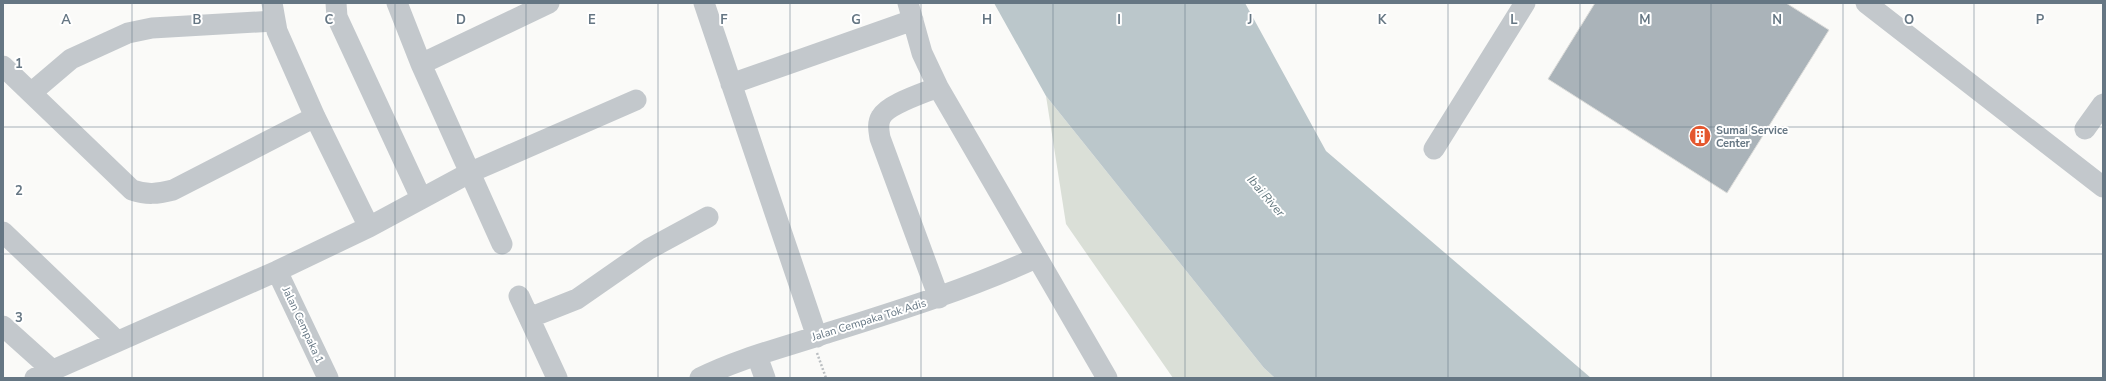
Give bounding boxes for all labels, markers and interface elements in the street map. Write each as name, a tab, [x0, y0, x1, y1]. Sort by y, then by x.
text: A	[61, 11, 71, 29]
text: B	[193, 11, 202, 29]
text: C	[325, 11, 334, 29]
text: D	[456, 11, 466, 29]
text: E	[588, 11, 596, 29]
text: F	[720, 11, 728, 29]
text: G	[851, 11, 861, 29]
text: H	[982, 11, 992, 29]
text: I	[1117, 11, 1121, 29]
text: J	[1247, 11, 1252, 29]
text: K	[1378, 11, 1387, 29]
text: L	[1510, 11, 1518, 29]
text: M	[1639, 11, 1651, 29]
text: N	[1772, 11, 1782, 29]
text: O	[1904, 11, 1914, 29]
text: P	[2036, 11, 2045, 29]
text: 1	[15, 55, 23, 73]
building icon: Sumai Service Center	[1687, 123, 1713, 149]
place label: Sumai Service Center	[1716, 123, 1788, 151]
water label: Ibai River	[1244, 172, 1289, 221]
text: 2	[15, 182, 23, 200]
street label: Jalan Cempaka 1	[278, 283, 327, 366]
street label: Jalan Cempaka Tok Adis	[809, 295, 928, 345]
text: 3	[15, 309, 23, 327]

